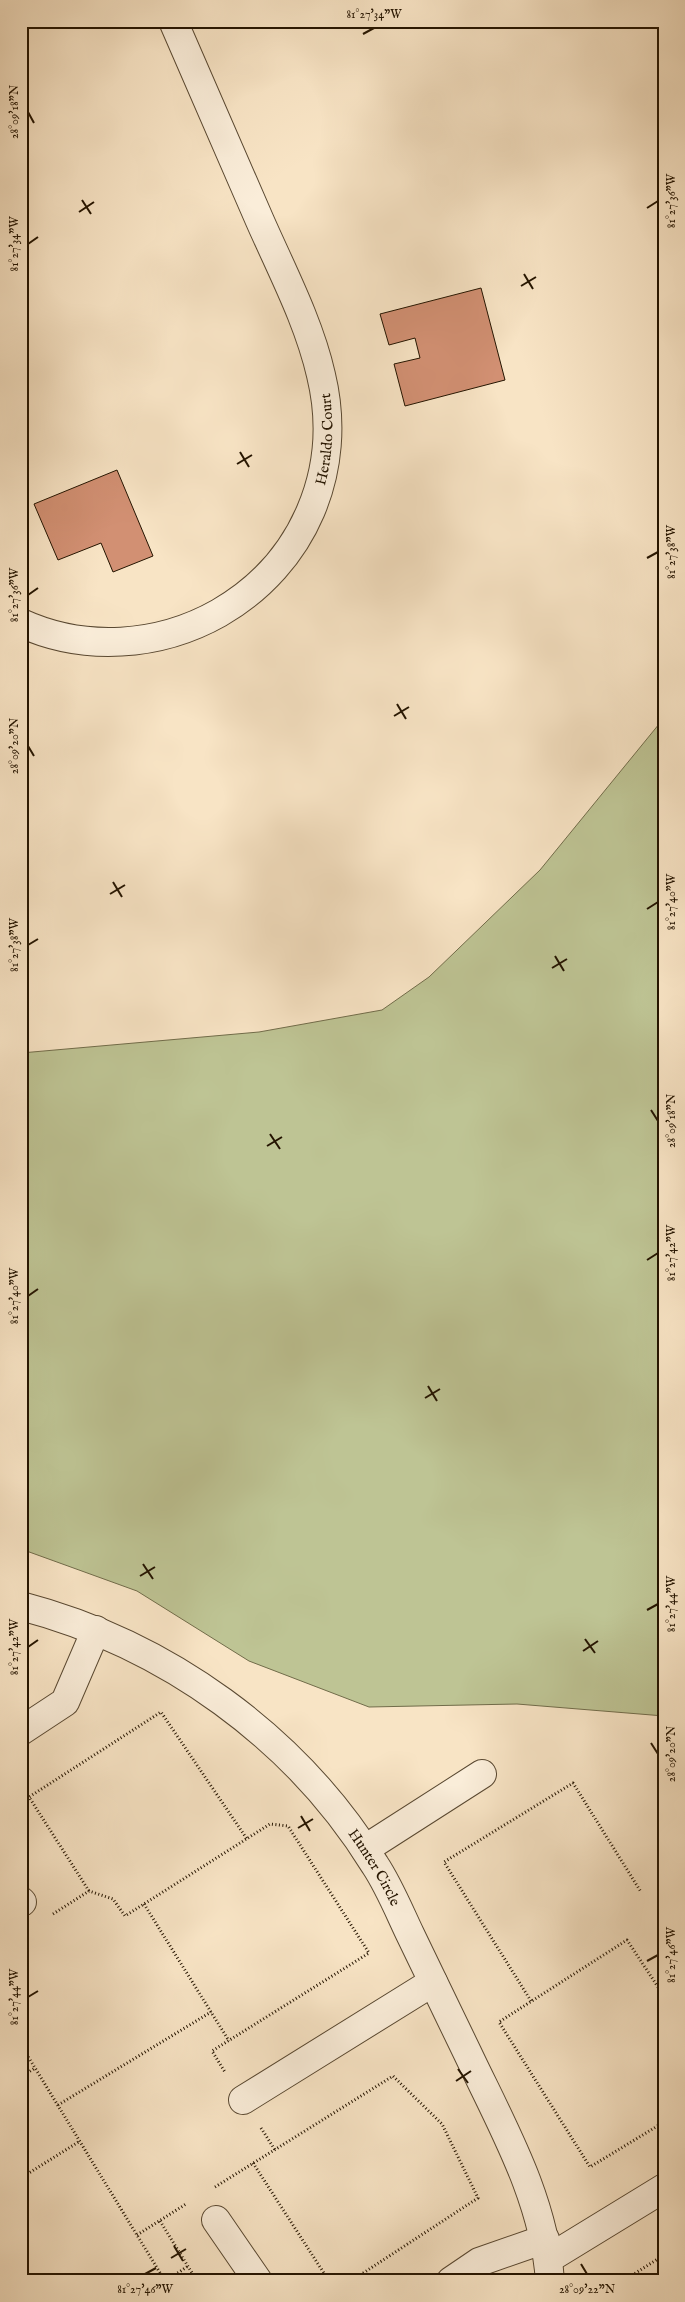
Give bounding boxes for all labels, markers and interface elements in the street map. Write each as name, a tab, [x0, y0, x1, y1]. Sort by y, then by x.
text: 81°27'34"W	[346, 7, 402, 22]
text: 28°09'18"N	[7, 84, 22, 139]
text: 81°27'36"W	[664, 173, 679, 228]
text: 81°27'34"W	[7, 216, 22, 272]
street label: Heraldo Court	[311, 392, 337, 487]
text: 81°27'38"W	[664, 524, 679, 579]
text: 81°27'36"W	[7, 567, 22, 622]
text: 28°09'20"N	[7, 717, 22, 774]
text: 81°27'40"W	[664, 873, 679, 930]
text: 81°27'38"W	[7, 917, 22, 972]
text: 28°09'18"N	[664, 1093, 679, 1148]
text: 81°27'42"W	[664, 1224, 679, 1281]
text: 81°27'40"W	[7, 1267, 22, 1324]
text: 81°27'44"W	[664, 1575, 679, 1632]
text: 81°27'42"W	[7, 1618, 22, 1675]
text: 28°09'20"N	[664, 1725, 679, 1782]
street label: Hunter Circle	[344, 1825, 405, 1909]
text: 81°27'46"W	[664, 1927, 679, 1983]
text: 81°27'44"W	[7, 1968, 22, 2025]
text: 81°27'46"W	[117, 2282, 173, 2297]
text: 28°09'22"N	[559, 2282, 616, 2297]

